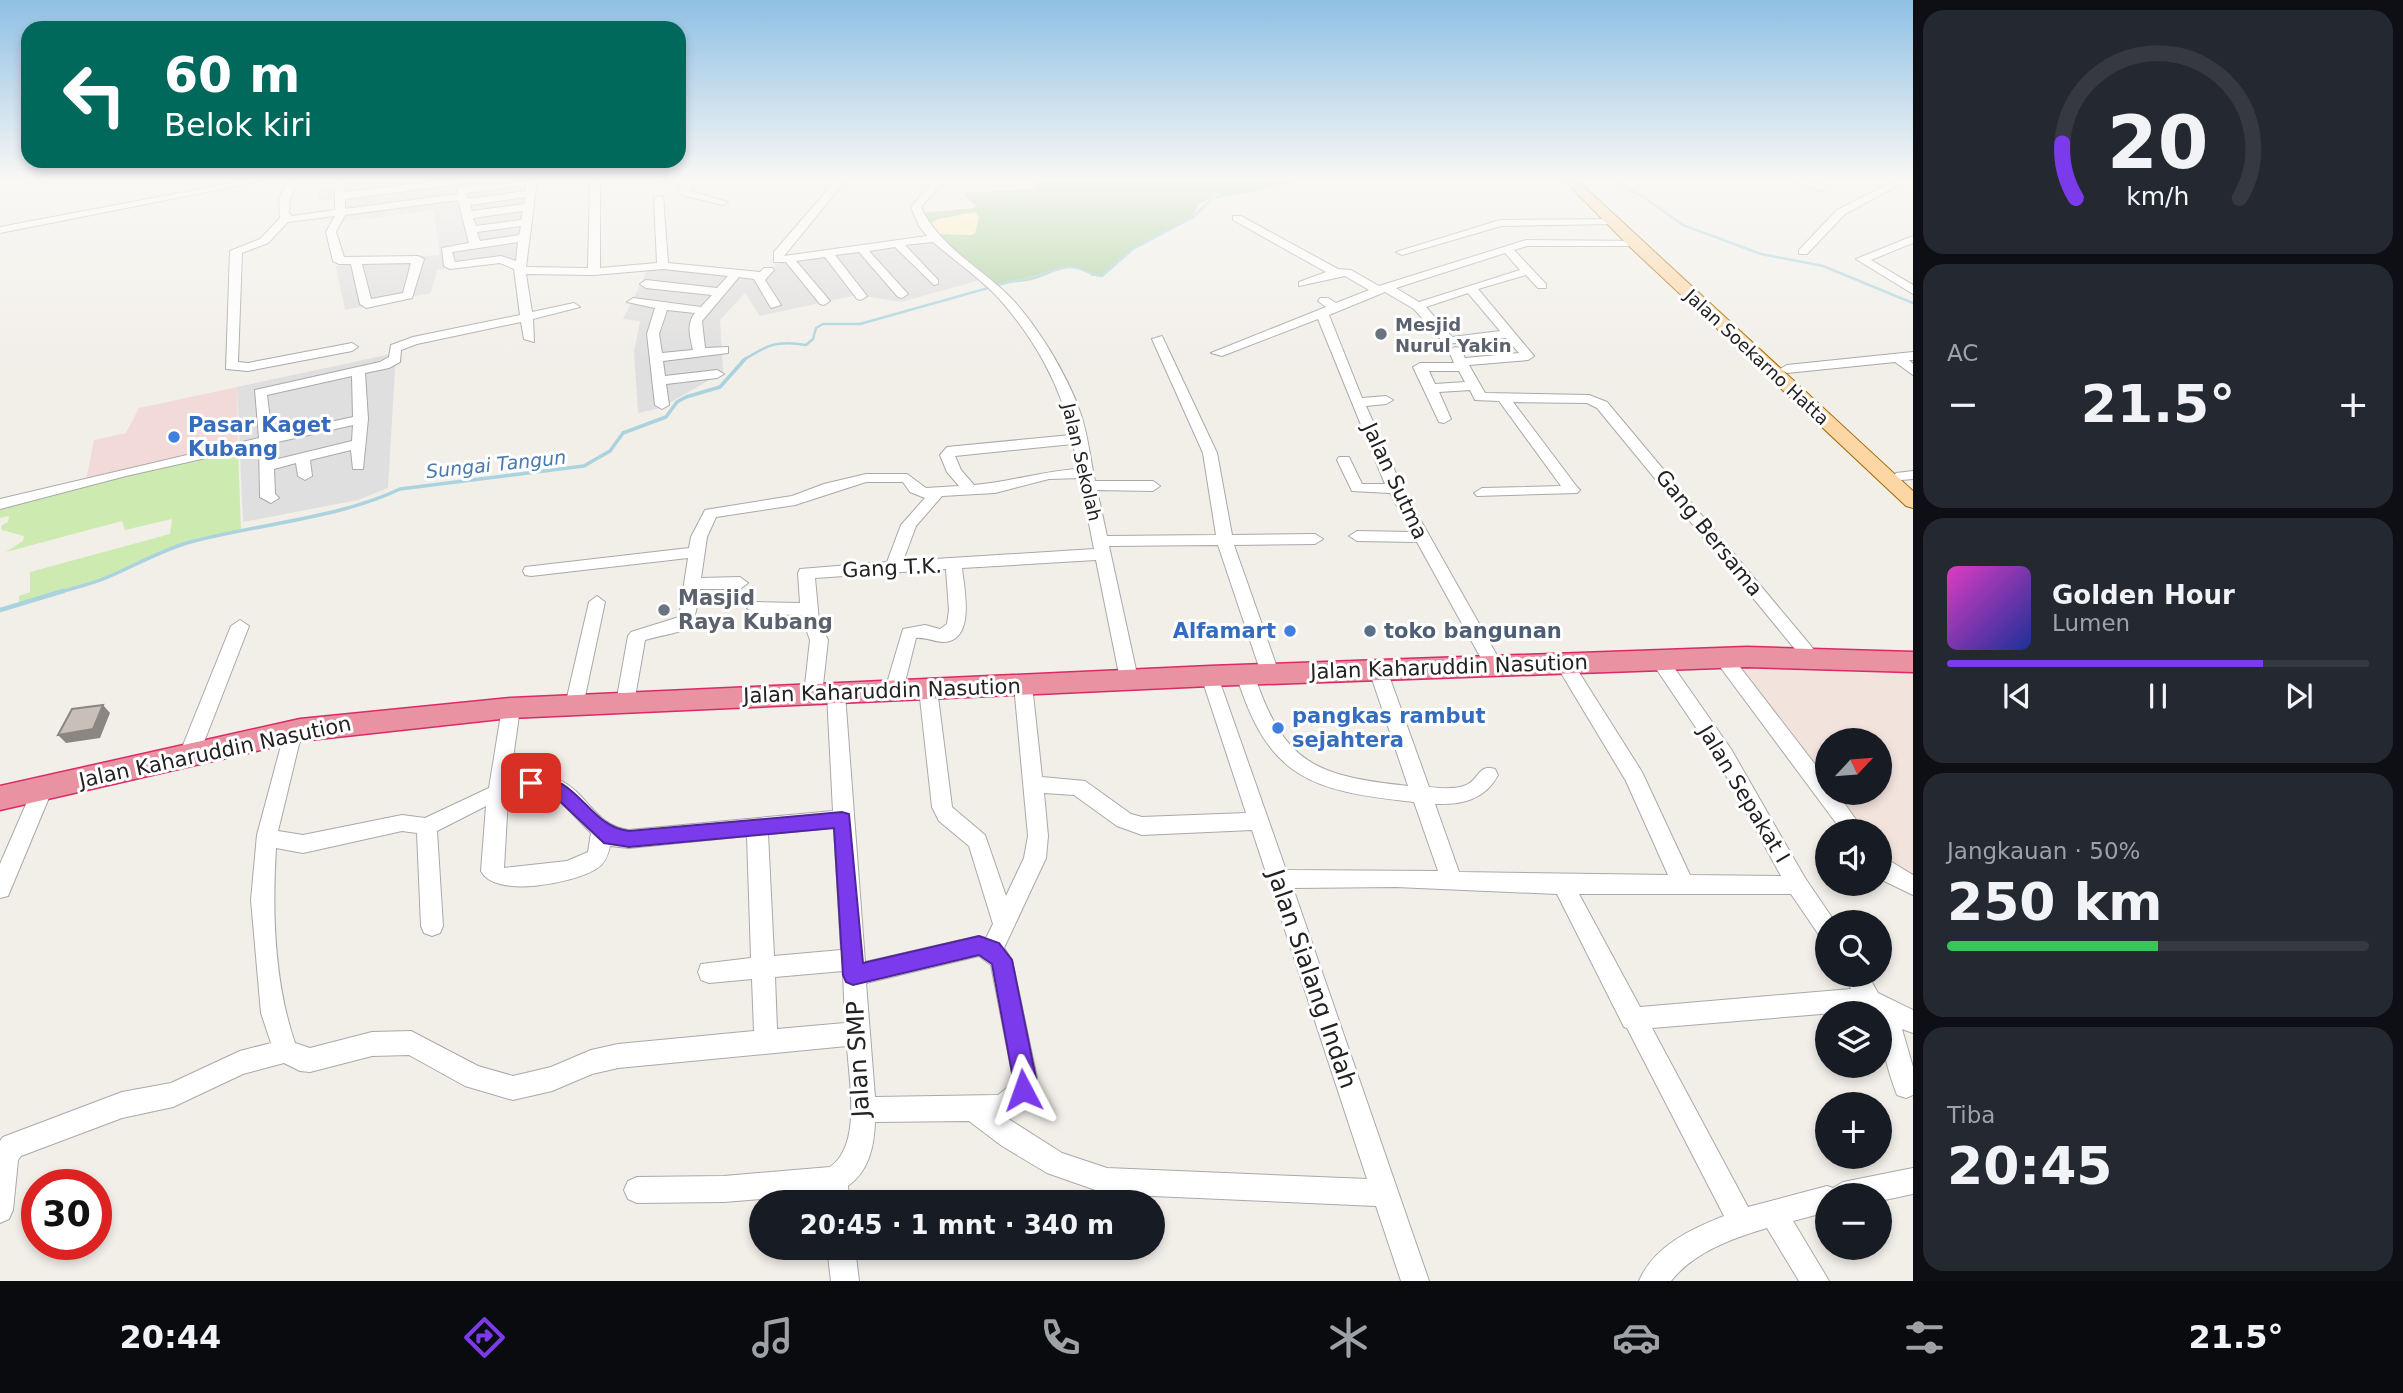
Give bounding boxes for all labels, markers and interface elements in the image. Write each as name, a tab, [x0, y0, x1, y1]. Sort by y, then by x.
text: 60 m	[164, 47, 300, 104]
icon: left	[49, 49, 140, 140]
text: 20	[2107, 100, 2209, 185]
text: Belok kiri	[164, 106, 312, 144]
text: km/h	[2126, 182, 2190, 211]
street label: Jalan Soekarno Hatta	[1680, 284, 1833, 429]
place label: Mesjid Nurul Yakin	[1395, 314, 1512, 356]
marker: Mesjid Nurul Yakin	[1373, 326, 1389, 342]
text: AC	[1947, 340, 1978, 366]
text: 21.5°	[2081, 374, 2235, 434]
text: −	[1947, 382, 1979, 426]
text: +	[2337, 382, 2369, 426]
street label: Jalan Sekolah	[1058, 400, 1106, 523]
place label: Pasar Kaget Kubang	[188, 413, 331, 461]
street label: Jalan Sutma	[1357, 417, 1432, 543]
marker: Pasar Kaget Kubang	[166, 429, 182, 445]
water label: Sungai Tangun	[425, 446, 567, 482]
street label: Gang Bersama	[1651, 465, 1767, 601]
street label: Gang T.K.	[841, 553, 943, 583]
text: Golden Hour	[2052, 580, 2235, 610]
place label: Masjid Raya Kubang	[678, 586, 833, 634]
marker: Masjid Raya Kubang	[656, 602, 672, 618]
text: Lumen	[2052, 610, 2130, 636]
place label: Alfamart	[1173, 619, 1276, 643]
place label: toko bangunan	[1384, 619, 1562, 643]
marker: Alfamart	[1282, 623, 1298, 639]
marker: toko bangunan	[1362, 623, 1378, 639]
street label: Jalan Kaharuddin Nasution	[1308, 650, 1588, 684]
street label: Jalan Kaharuddin Nasution	[741, 674, 1021, 708]
icon: previous	[1998, 677, 2036, 715]
icon: pause	[2139, 677, 2177, 715]
icon: next	[2280, 677, 2318, 715]
place label: pangkas rambut sejahtera	[1292, 704, 1486, 752]
street label: Jalan Kaharuddin Nasution	[75, 711, 353, 793]
street label: Jalan Sepakat I	[1693, 719, 1794, 867]
marker: pangkas rambut sejahtera	[1270, 720, 1286, 736]
north arrow	[1815, 728, 1892, 805]
map controls	[1815, 728, 1892, 1260]
pin	[501, 753, 561, 813]
icon: arrive	[512, 764, 550, 802]
button: sound	[1815, 819, 1892, 896]
text: Jangkauan · 50%	[1947, 838, 2140, 864]
street label: Jalan Sialang Indah	[1261, 864, 1363, 1092]
text: 250 km	[1947, 872, 2162, 932]
button: search	[1815, 910, 1892, 987]
street label: Jalan SMP	[841, 1000, 875, 1120]
button: layers	[1815, 1001, 1892, 1078]
position arrow	[986, 1053, 1060, 1127]
button: +	[1815, 1092, 1892, 1169]
text: Tiba	[1947, 1102, 1995, 1128]
text: 20:45	[1947, 1136, 2113, 1196]
speed limit sign: 30	[21, 1169, 112, 1260]
button: −	[1815, 1183, 1892, 1260]
text: 20:45 · 1 mnt · 340 m	[800, 1210, 1114, 1240]
icon: directions	[460, 1313, 509, 1362]
icon: music	[748, 1313, 797, 1362]
icon: phone	[1036, 1313, 1085, 1362]
icon: climate	[1324, 1313, 1373, 1362]
icon: car	[1612, 1313, 1661, 1362]
icon: filters	[1900, 1313, 1949, 1362]
text: 20:44	[120, 1318, 221, 1356]
text: 21.5°	[2188, 1318, 2283, 1356]

